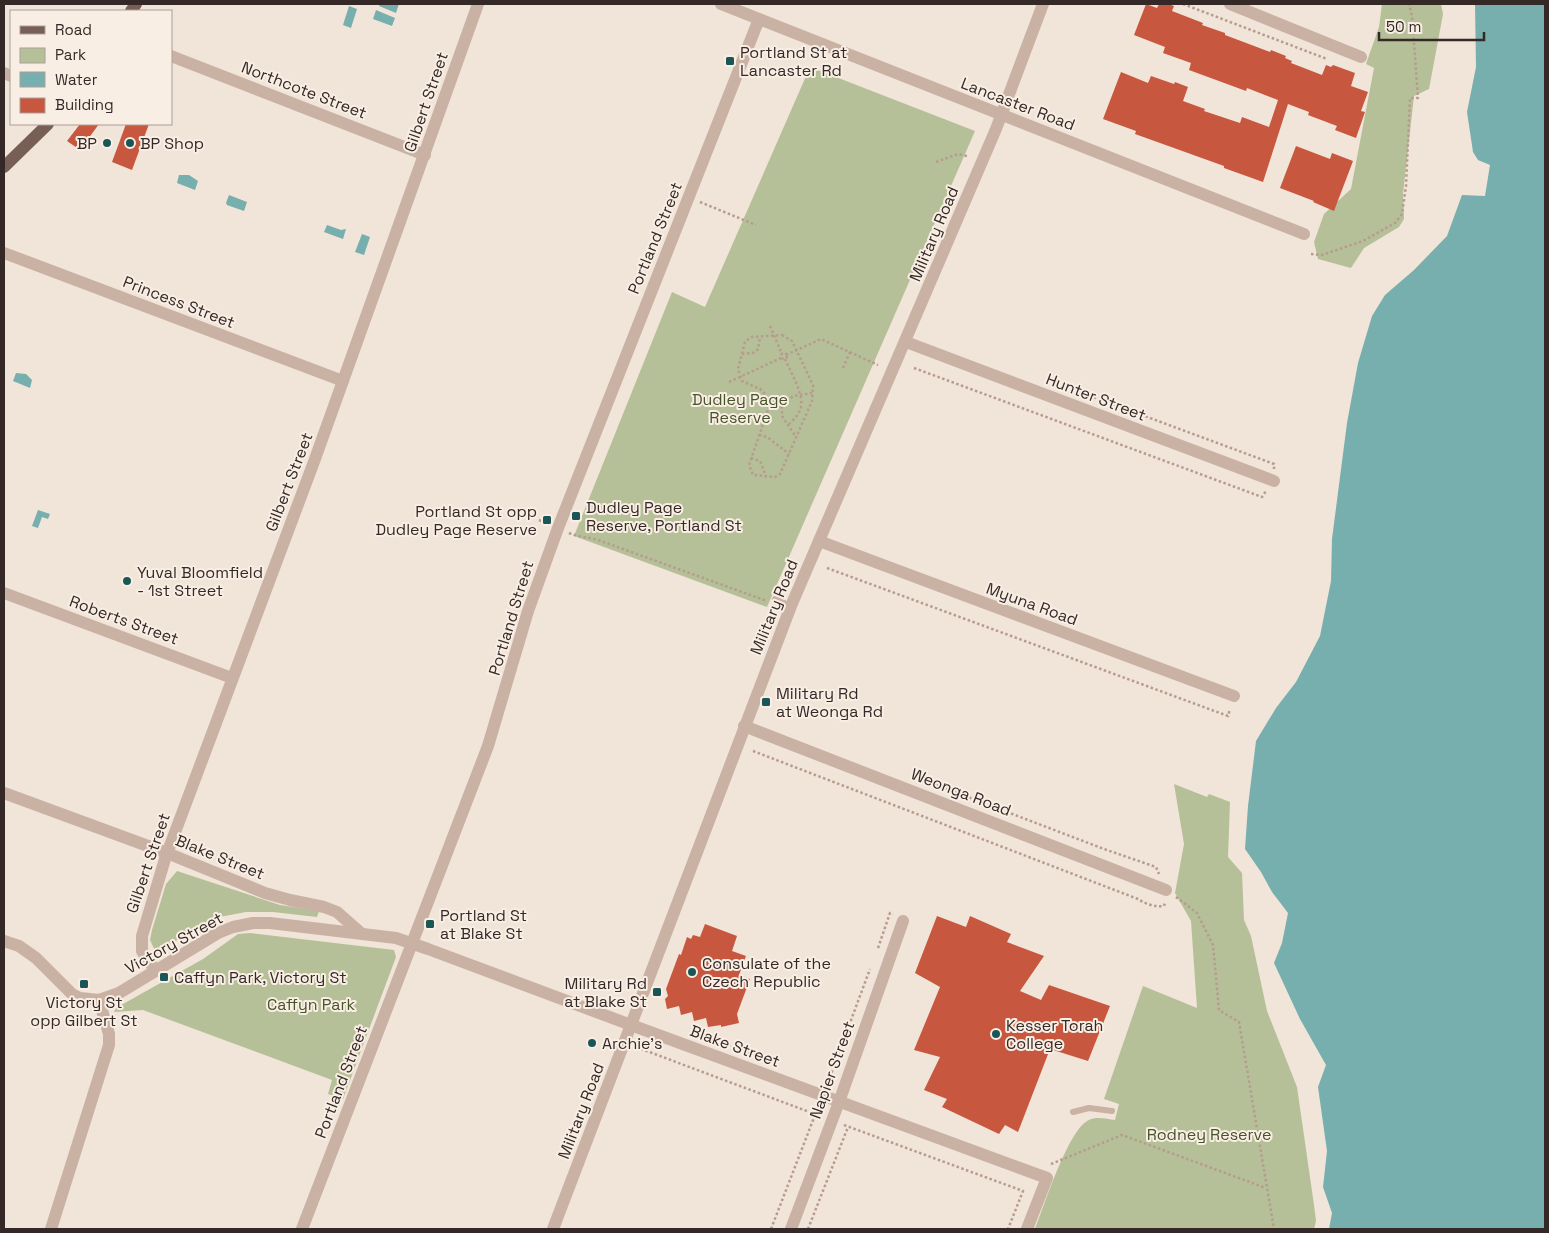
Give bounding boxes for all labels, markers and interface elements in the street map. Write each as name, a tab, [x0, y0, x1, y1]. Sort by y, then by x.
legend	[10, 10, 172, 125]
scale bar	[1379, 10, 1484, 42]
text: 50 m	[1386, 17, 1421, 36]
text: Road	[55, 20, 92, 39]
place label: Portland St at Lancaster Rd	[740, 42, 847, 81]
text: Park	[55, 45, 86, 64]
street label: Gilbert Street	[399, 49, 453, 155]
marker: Portland St at Lancaster Rd	[724, 55, 736, 67]
street label: Northcote Street	[238, 56, 370, 124]
text: Water	[55, 70, 98, 89]
street label: Lancaster Road	[958, 73, 1078, 135]
text: Building	[55, 95, 114, 114]
place label: BP	[77, 133, 97, 154]
place label: BP Shop	[140, 133, 204, 154]
marker: BP	[101, 137, 113, 149]
marker: BP Shop	[124, 137, 136, 149]
street label: Portland Street	[623, 179, 687, 297]
street label: Military Road	[905, 183, 963, 285]
street label: Princess Street	[120, 271, 238, 333]
street label: Hunter Street	[1043, 368, 1149, 426]
park label: Dudley Page Reserve	[692, 389, 788, 428]
street label: Gilbert Street	[260, 429, 318, 535]
place label: Dudley Page Reserve, Portland St	[586, 497, 742, 536]
place label: Portland St opp Dudley Page Reserve	[375, 501, 537, 540]
marker: Dudley Page Reserve, Portland St	[570, 510, 582, 522]
marker: Portland St opp Dudley Page Reserve	[541, 514, 553, 526]
street label: Military Road	[745, 556, 803, 658]
street label: Portland Street	[484, 558, 538, 678]
place label: Yuval Bloomfield - 1st Street	[137, 562, 263, 601]
marker: Yuval Bloomfield - 1st Street	[121, 575, 133, 587]
street label: Myuna Road	[983, 578, 1081, 630]
street label: Roberts Street	[67, 591, 181, 649]
place label: Military Rd at Weonga Rd	[776, 683, 883, 722]
marker: Military Rd at Weonga Rd	[760, 696, 772, 708]
street label: Weonga Road	[908, 763, 1014, 821]
street label: Gilbert Street	[121, 810, 175, 916]
street label: Blake Street	[172, 830, 268, 884]
place label: Portland St at Blake St	[440, 905, 527, 944]
street label: Victory Street	[121, 907, 227, 979]
marker: Portland St at Blake St	[424, 918, 436, 930]
place label: Consulate of the Czech Republic	[702, 953, 831, 992]
marker: Consulate of the Czech Republic	[686, 966, 698, 978]
place label: Caffyn Park, Victory St	[174, 967, 347, 988]
marker: Caffyn Park, Victory St	[158, 971, 170, 983]
place label: Military Rd at Blake St	[564, 973, 647, 1012]
marker: Victory St opp Gilbert St	[78, 978, 90, 990]
marker: Military Rd at Blake St	[651, 986, 663, 998]
place label: Victory St opp Gilbert St	[30, 992, 138, 1031]
park label: Caffyn Park	[267, 994, 355, 1015]
place label: Kesser Torah College	[1006, 1015, 1103, 1054]
street label: Napier Street	[805, 1018, 859, 1122]
street label: Blake Street	[687, 1020, 783, 1072]
street label: Portland Street	[310, 1023, 372, 1141]
marker: Kesser Torah College	[990, 1028, 1002, 1040]
place label: Archie's	[602, 1033, 662, 1054]
marker: Archie's	[586, 1037, 598, 1049]
street label: Military Road	[553, 1060, 609, 1162]
park label: Rodney Reserve	[1147, 1124, 1271, 1145]

